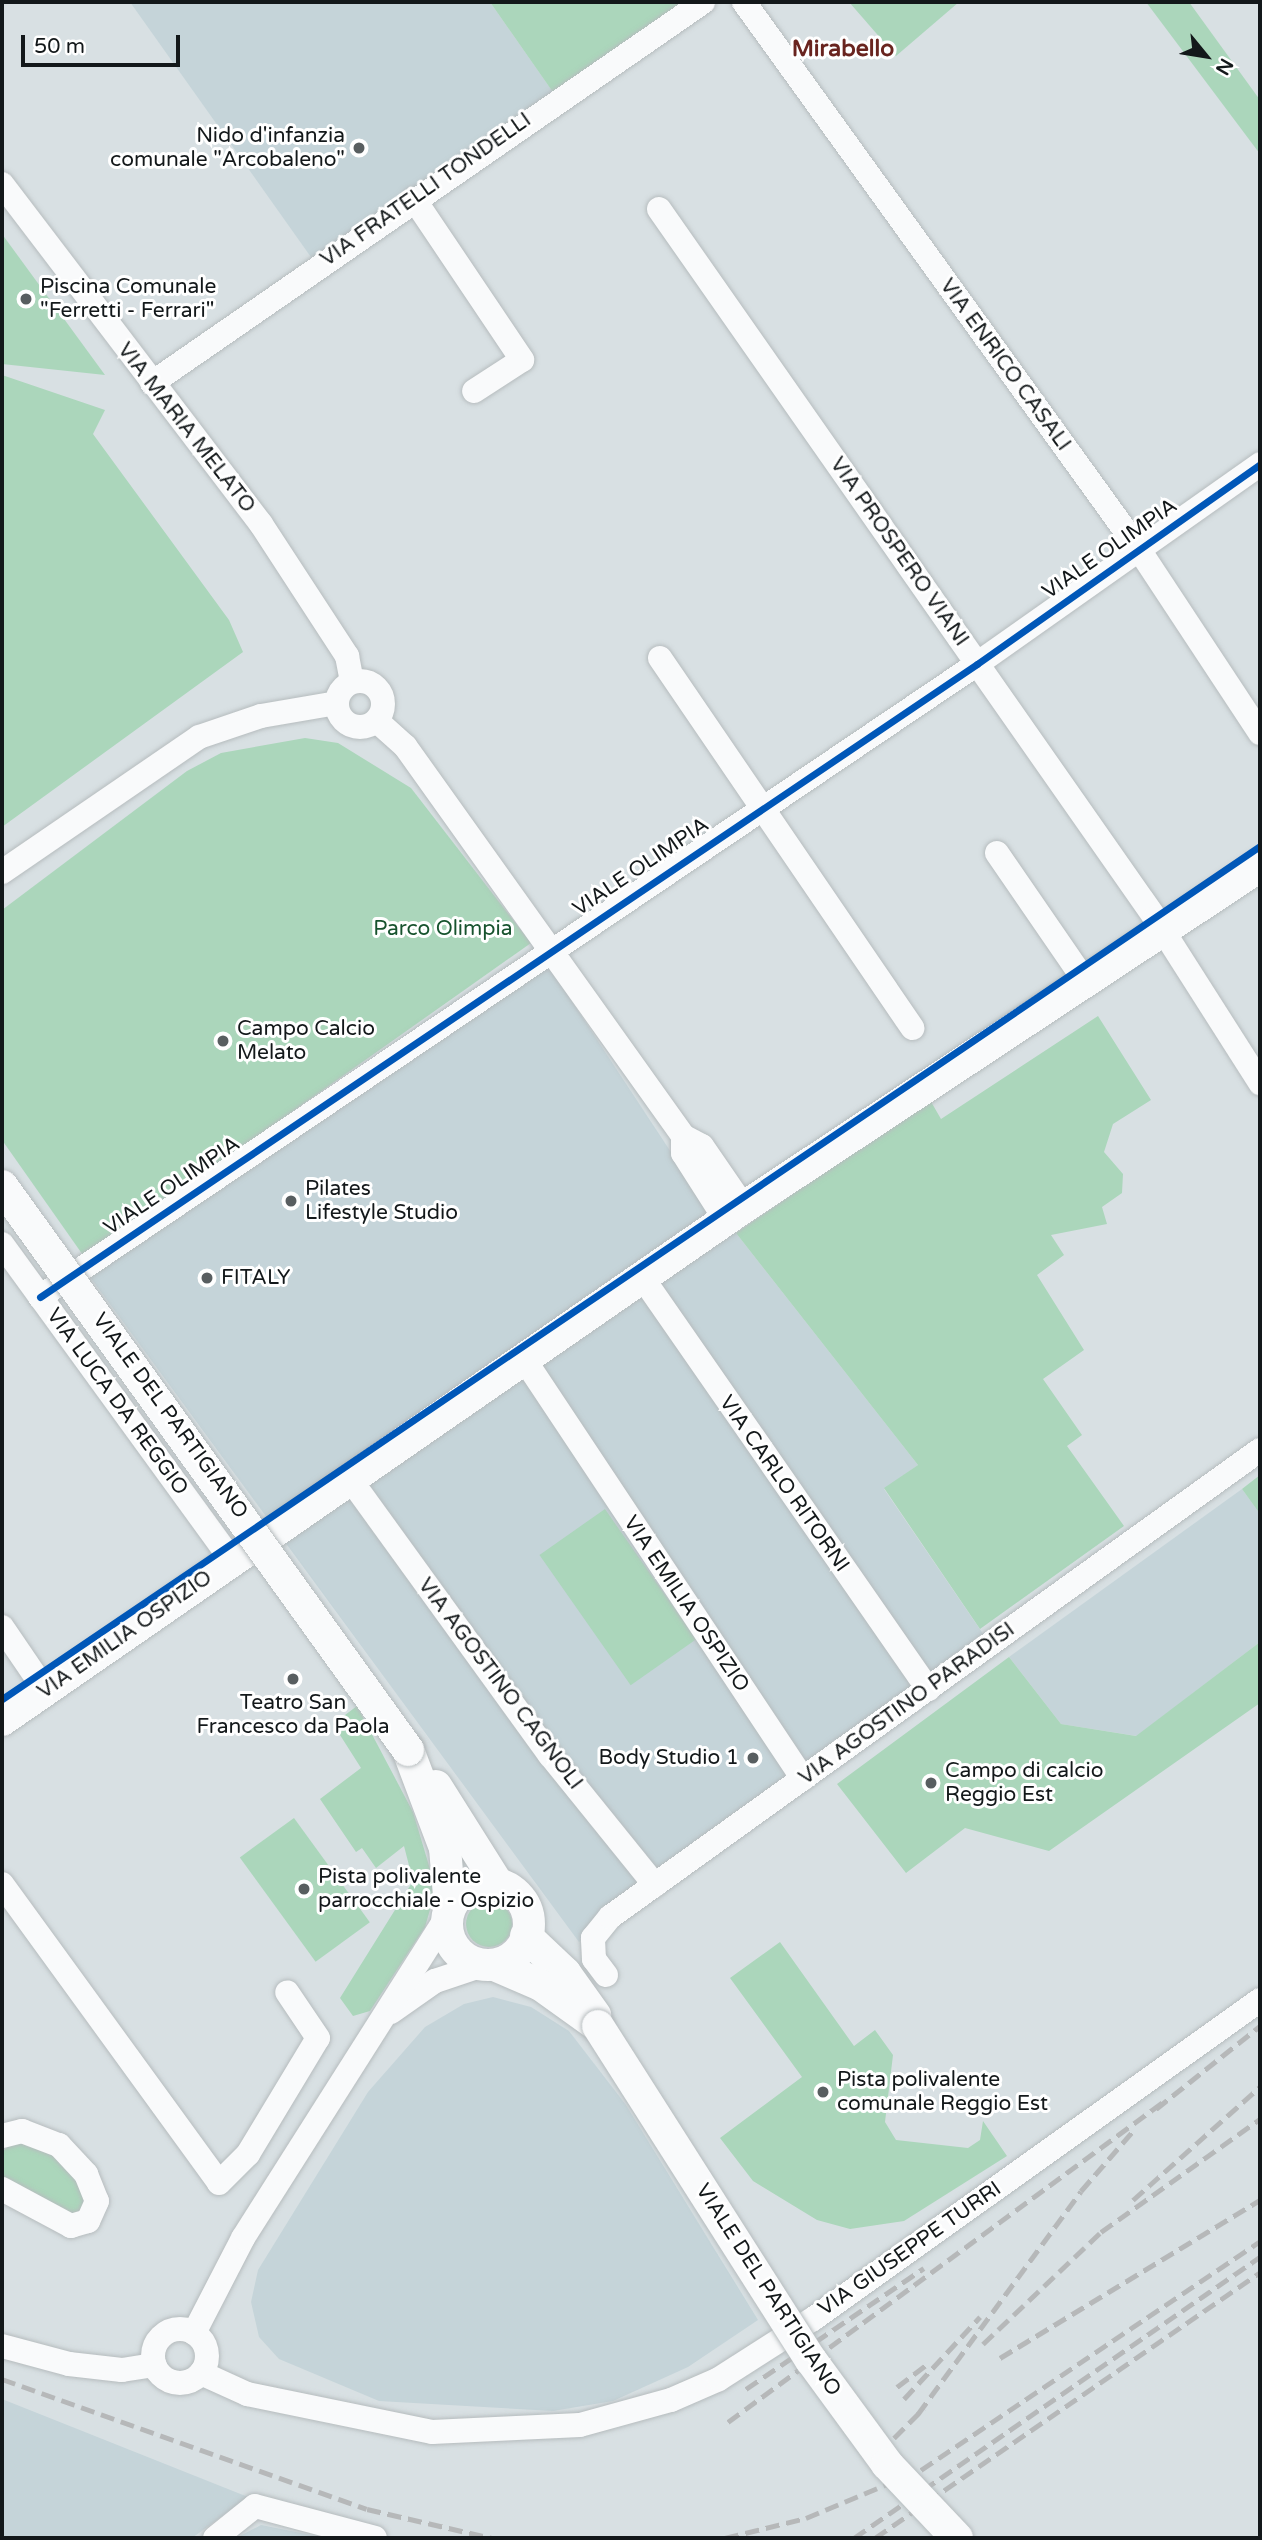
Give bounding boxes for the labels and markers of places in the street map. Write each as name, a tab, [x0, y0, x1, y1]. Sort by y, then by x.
place label: Nido d'infanzia comunale "Arcobaleno"	[110, 123, 345, 173]
marker: Nido d'infanzia comunale "Arcobaleno"	[351, 140, 367, 156]
place label: Piscina Comunale "Ferretti - Ferrari"	[40, 274, 216, 324]
marker: Piscina Comunale "Ferretti - Ferrari"	[18, 291, 34, 307]
place label: Campo Calcio Melato	[237, 1016, 375, 1066]
marker: Campo Calcio Melato	[215, 1033, 231, 1049]
place label: Pilates Lifestyle Studio	[305, 1176, 458, 1226]
marker: Pilates Lifestyle Studio	[283, 1193, 299, 1209]
place label: FITALY	[221, 1265, 291, 1291]
marker: FITALY	[199, 1270, 215, 1286]
marker: Teatro San Francesco da Paola	[285, 1671, 301, 1687]
place label: Teatro San Francesco da Paola	[197, 1690, 389, 1740]
place label: Body Studio 1	[599, 1745, 739, 1771]
marker: Body Studio 1	[745, 1750, 761, 1766]
place label: Campo di calcio Reggio Est	[945, 1758, 1104, 1808]
marker: Campo di calcio Reggio Est	[923, 1775, 939, 1791]
place label: Pista polivalente parrocchiale - Ospizio	[318, 1864, 534, 1914]
marker: Pista polivalente parrocchiale - Ospizio	[296, 1881, 312, 1897]
place label: Pista polivalente comunale Reggio Est	[837, 2067, 1048, 2117]
marker: Pista polivalente comunale Reggio Est	[815, 2084, 831, 2100]

